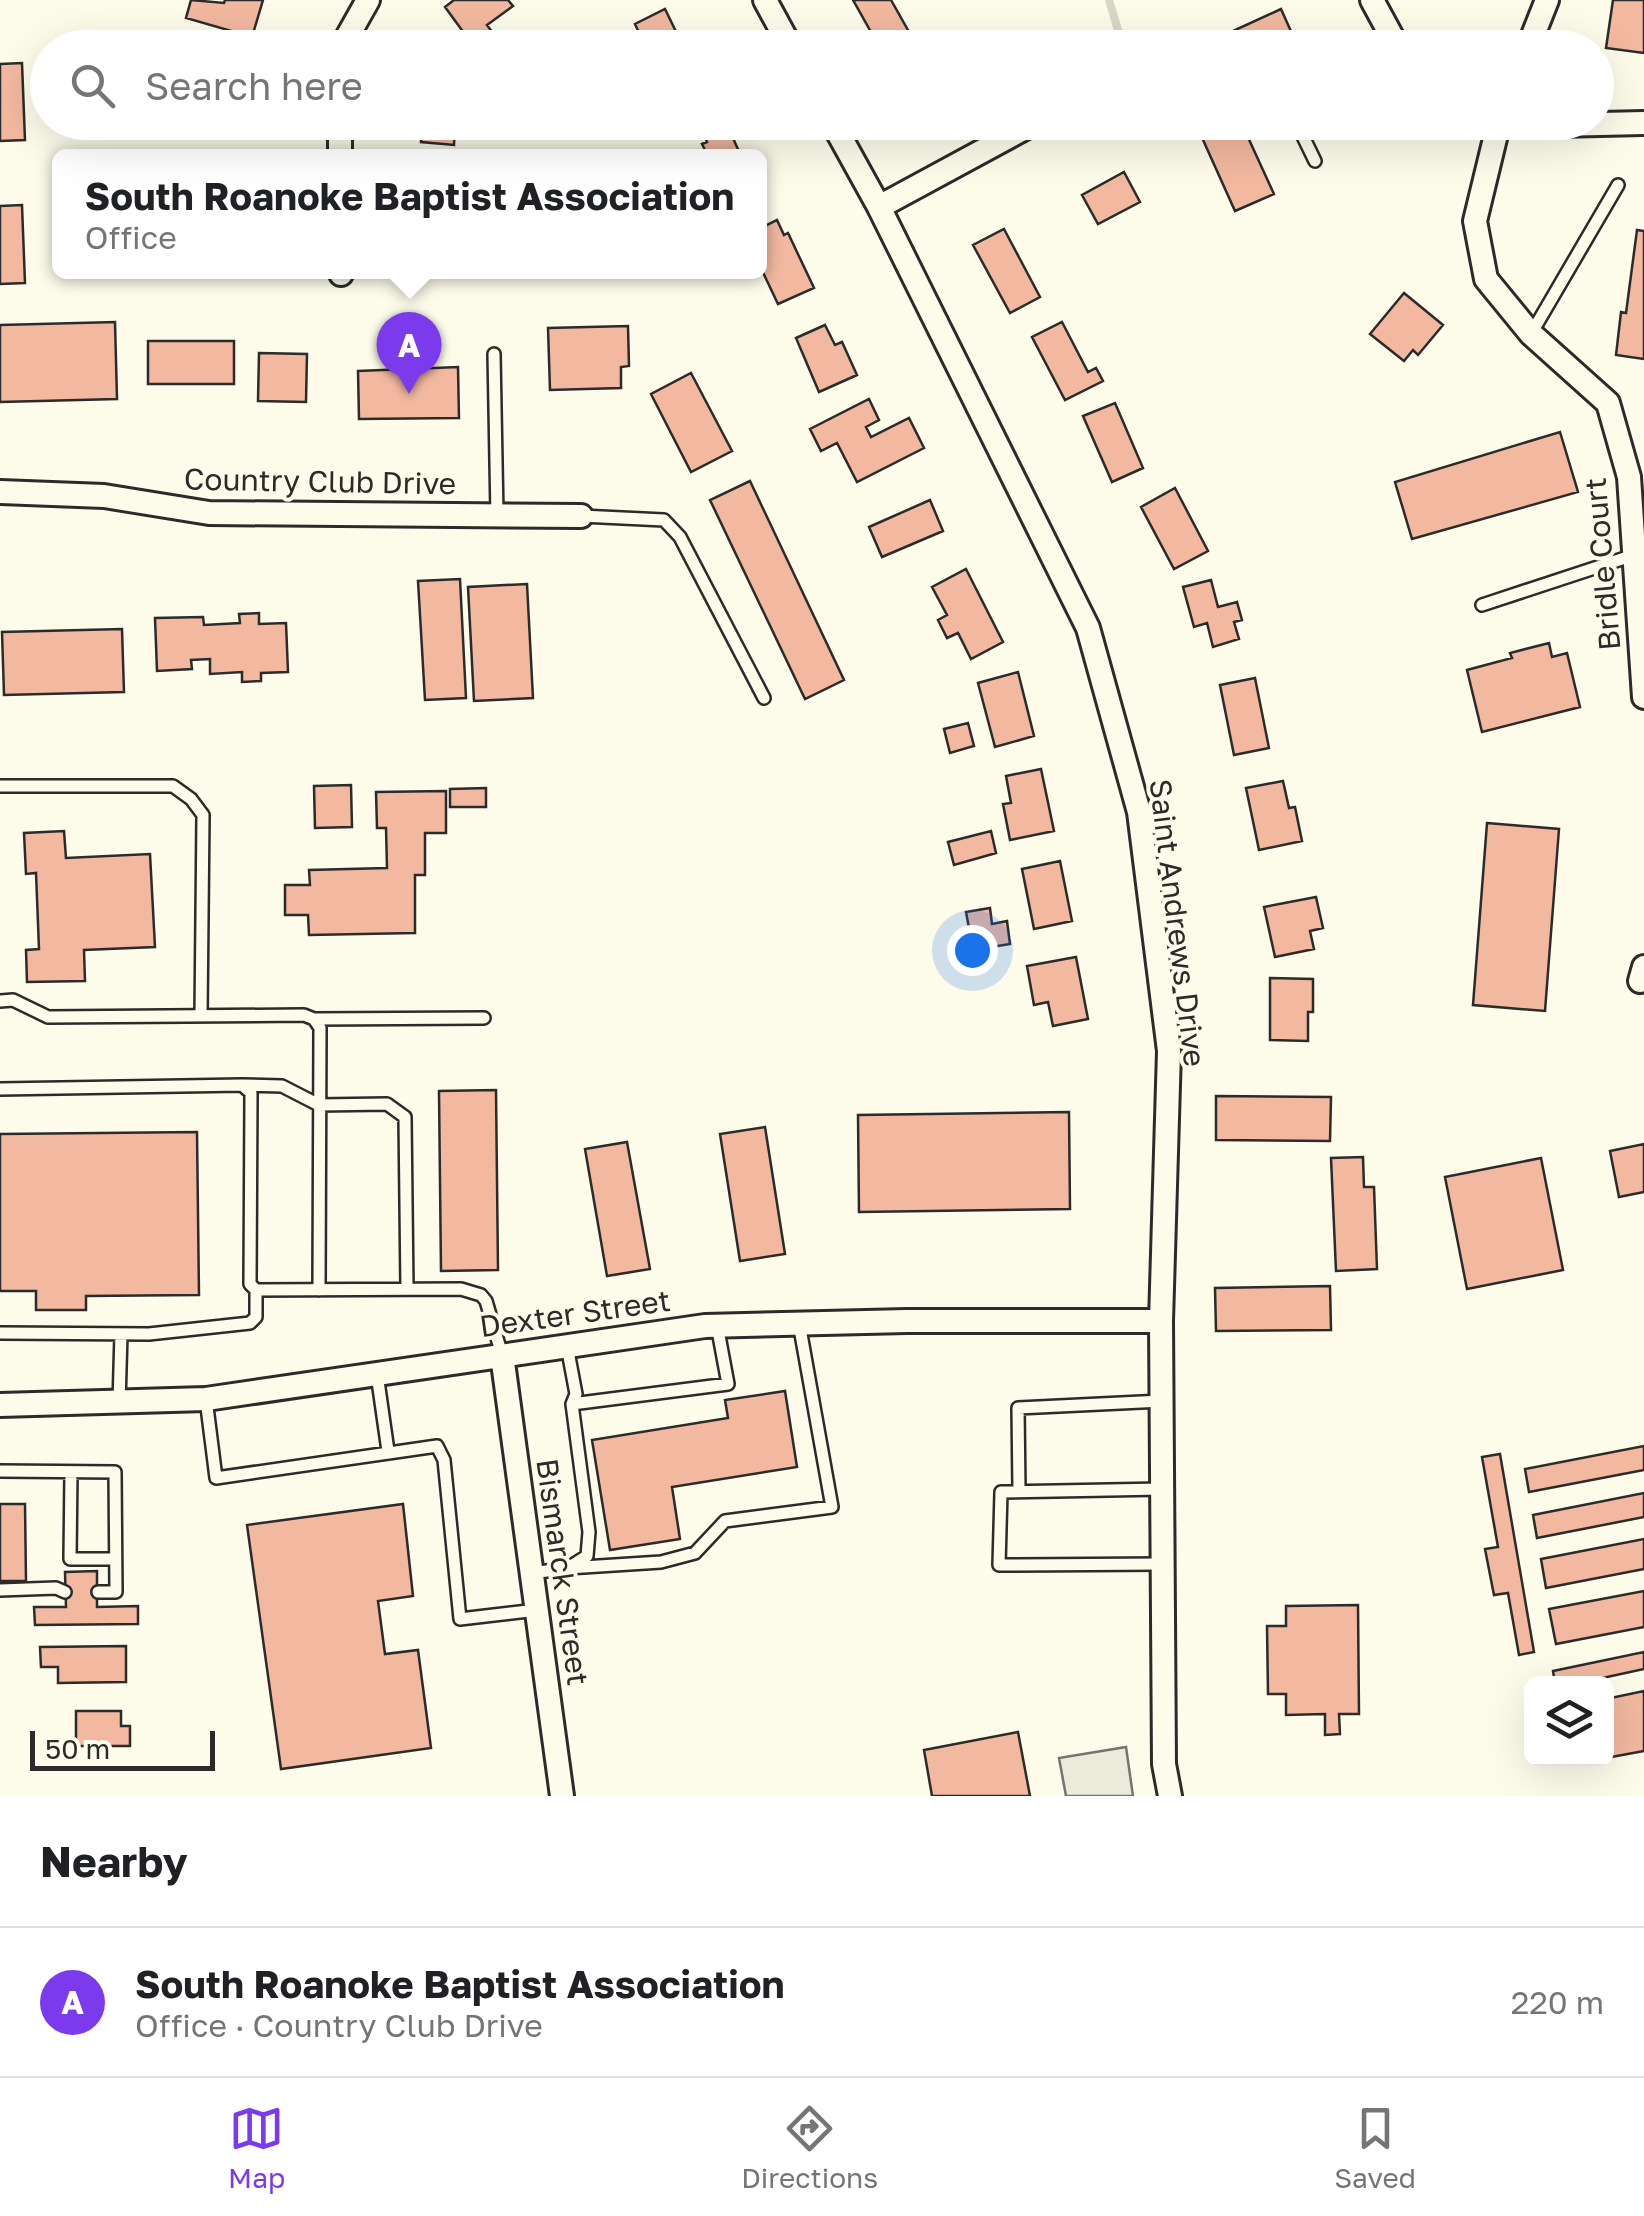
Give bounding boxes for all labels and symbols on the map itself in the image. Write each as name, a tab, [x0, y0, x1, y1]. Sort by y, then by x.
pin: A	[376, 312, 442, 394]
street label: Country Club Drive	[184, 461, 456, 501]
street label: Bridle Court	[1577, 476, 1627, 652]
street label: Saint Andrews Drive	[1142, 777, 1213, 1069]
your location	[947, 925, 998, 976]
street label: Dexter Street	[477, 1282, 673, 1344]
street label: Bismarck Street	[529, 1456, 597, 1688]
scale bar	[30, 1726, 215, 1770]

